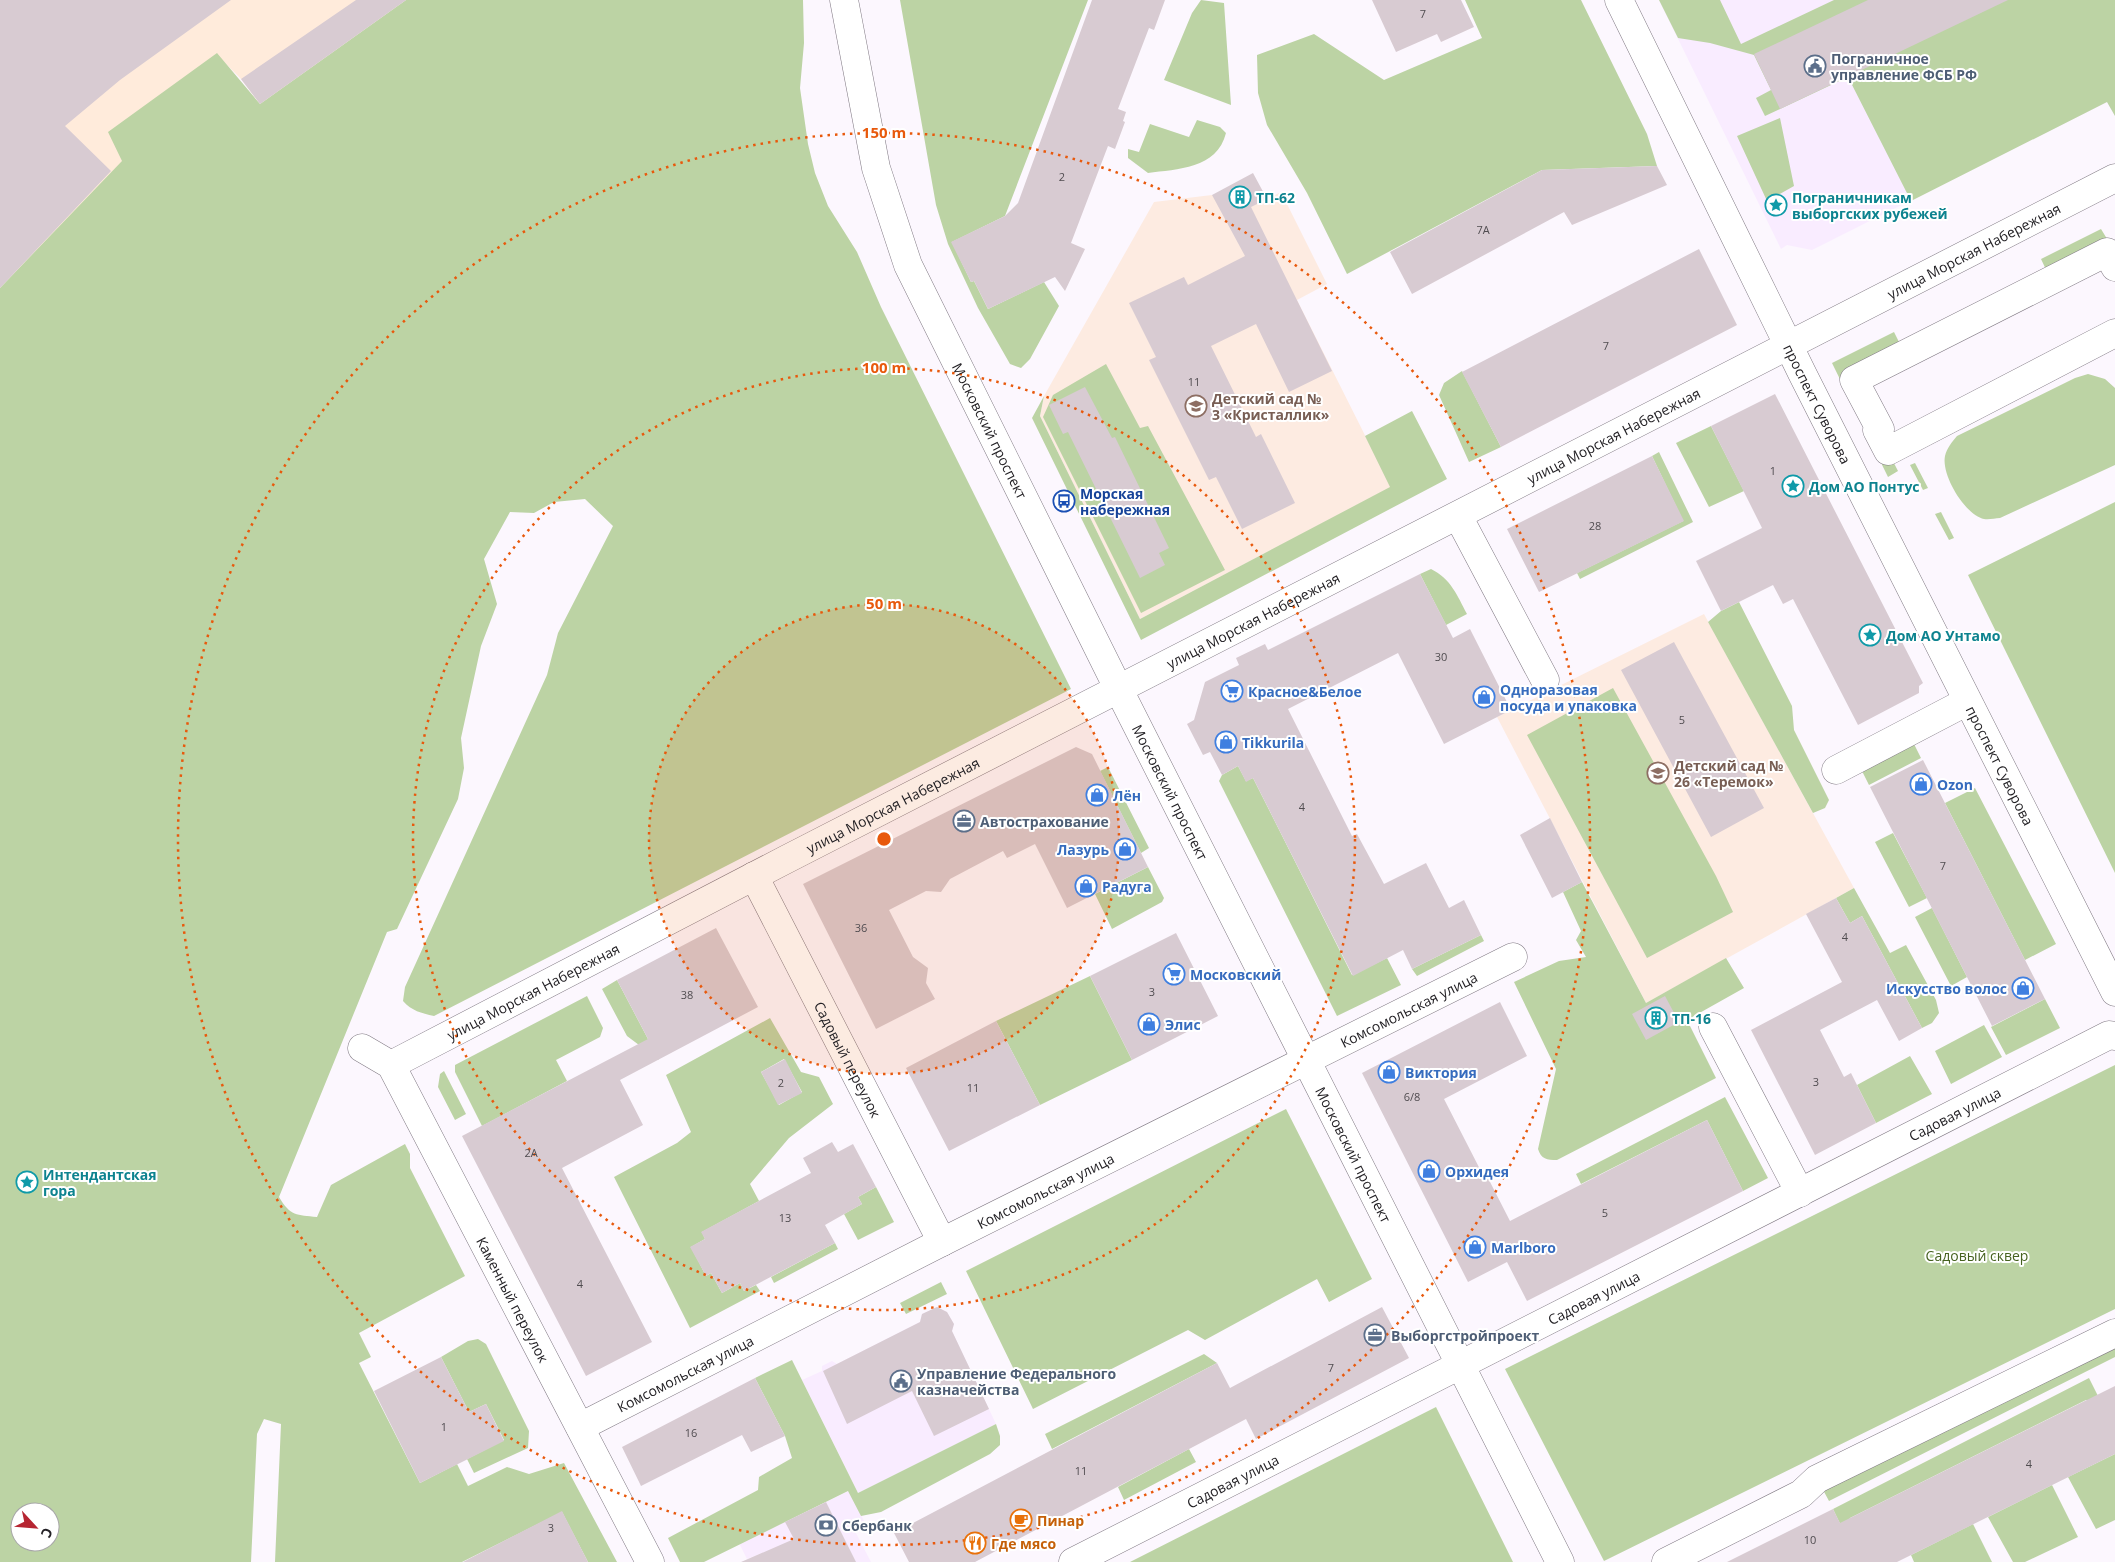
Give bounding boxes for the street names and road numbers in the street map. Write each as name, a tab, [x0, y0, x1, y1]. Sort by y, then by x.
street label: улица Морская Набережная	[1884, 198, 2064, 303]
street label: проспект Суворова	[1780, 341, 1856, 467]
street label: Московский проспект	[948, 359, 1032, 502]
street label: улица Морская Набережная	[1523, 383, 1703, 488]
street label: улица Морская Набережная	[1163, 568, 1343, 672]
street label: проспект Суворова	[1962, 702, 2038, 828]
street label: Московский проспект	[1128, 721, 1213, 863]
street label: улица Морская Набережная	[803, 753, 982, 857]
street label: улица Морская Набережная	[443, 938, 623, 1044]
street label: Комсомольская улица	[1337, 967, 1480, 1051]
street label: Садовый переулок	[810, 998, 886, 1121]
street label: Садовая улица	[1905, 1082, 2004, 1145]
street label: Московский проспект	[1312, 1083, 1396, 1226]
street label: Комсомольская улица	[974, 1148, 1117, 1233]
street label: Каменный переулок	[473, 1233, 554, 1366]
street label: Садовая улица	[1544, 1266, 1643, 1329]
street label: Комсомольская улица	[614, 1330, 757, 1416]
street label: Садовая улица	[1183, 1450, 1282, 1512]

